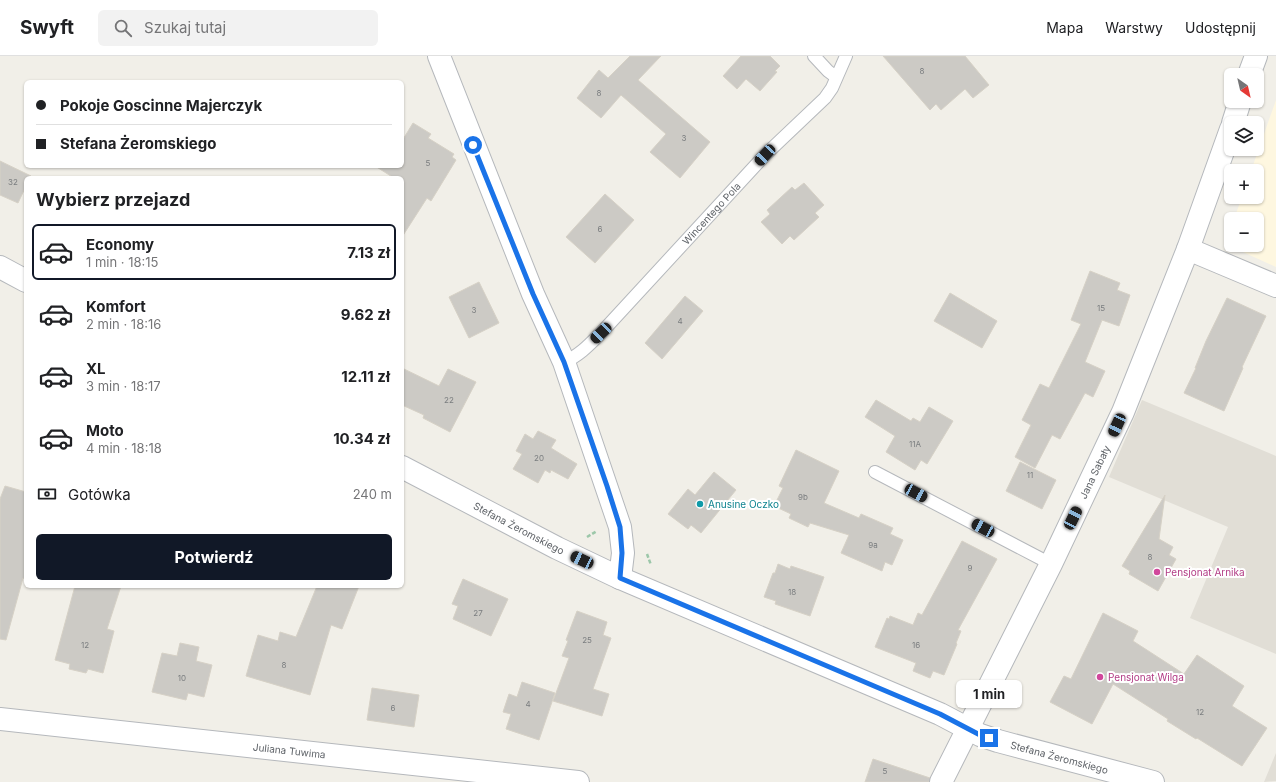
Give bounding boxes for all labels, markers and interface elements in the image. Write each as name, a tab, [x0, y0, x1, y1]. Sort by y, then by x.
search box	[98, 10, 378, 46]
text: Swyft	[20, 16, 74, 39]
icon: search	[112, 17, 134, 39]
text: Szukaj tutaj	[144, 18, 226, 37]
text: Mapa	[1046, 19, 1083, 36]
text: Warstwy	[1105, 19, 1163, 36]
text: Udostępnij	[1185, 19, 1256, 36]
house number: 8	[920, 66, 925, 76]
north arrow	[1224, 68, 1264, 108]
map controls	[1224, 68, 1264, 252]
house number: 8	[597, 88, 602, 98]
text: Pokoje Goscinne Majerczyk	[60, 96, 262, 115]
button: layers	[1224, 116, 1264, 156]
house number: 3	[682, 133, 687, 143]
text: Stefana Żeromskiego	[60, 134, 216, 153]
route start	[464, 136, 482, 154]
car	[752, 142, 778, 168]
house number: 5	[426, 158, 431, 168]
button: +	[1224, 164, 1264, 204]
house number: 32	[8, 177, 18, 187]
street label: Wincentego Pola	[680, 180, 743, 247]
text: Wybierz przejazd	[36, 189, 190, 210]
button: −	[1224, 212, 1264, 252]
house number: 6	[598, 224, 603, 234]
icon: car	[38, 234, 74, 270]
text: Economy	[86, 235, 154, 254]
text: 7.13 zł	[347, 243, 390, 262]
text: 1 min · 18:15	[86, 254, 158, 270]
icon: car	[38, 296, 74, 332]
text: Komfort	[86, 297, 146, 316]
house number: 15	[1097, 303, 1105, 313]
text: 9.62 zł	[341, 305, 390, 324]
house number: 3	[472, 305, 477, 315]
text: 2 min · 18:16	[86, 316, 161, 332]
house number: 4	[677, 316, 683, 326]
car	[588, 320, 614, 346]
icon: car	[38, 358, 74, 394]
text: XL	[86, 359, 106, 378]
text: 12.11 zł	[341, 367, 390, 386]
text: 3 min · 18:17	[86, 378, 161, 394]
house number: 22	[444, 395, 454, 405]
car	[1106, 412, 1128, 438]
icon: car	[38, 420, 74, 456]
text: Moto	[86, 421, 124, 440]
text: 10.34 zł	[333, 429, 390, 448]
house number: 11A	[909, 439, 921, 449]
text: 4 min · 18:18	[86, 440, 162, 456]
street label: Jana Sabały	[1077, 443, 1113, 501]
house number: 20	[534, 453, 544, 463]
house number: 11	[1027, 470, 1033, 480]
car	[903, 482, 929, 504]
icon: cash	[36, 483, 58, 505]
text: Gotówka	[68, 485, 131, 504]
text: 240 m	[353, 486, 392, 502]
house number: 9b	[798, 492, 808, 502]
place label: Anusine Oczko	[708, 498, 779, 510]
marker: Anusine Oczko	[695, 499, 705, 509]
street label: Stefana Żeromskiego	[472, 500, 566, 557]
car	[1062, 505, 1084, 531]
car	[970, 517, 996, 539]
button: Potwierdź	[36, 534, 392, 580]
house number: 9a	[868, 540, 878, 550]
car	[569, 549, 595, 571]
house number: 8	[1148, 552, 1153, 562]
house number: 9	[968, 563, 973, 573]
place label: Pensjonat Arnika	[1165, 566, 1245, 578]
marker: Pensjonat Arnika	[1152, 567, 1162, 577]
house number: 18	[788, 587, 796, 597]
house number: 27	[473, 608, 483, 618]
house number: 25	[582, 635, 592, 645]
house number: 12	[81, 640, 89, 650]
house number: 16	[912, 640, 920, 650]
house number: 8	[282, 660, 287, 670]
place label: Pensjonat Wilga	[1108, 671, 1184, 683]
marker: Pensjonat Wilga	[1095, 672, 1105, 682]
house number: 10	[178, 673, 186, 683]
callout: 1 min	[956, 680, 1022, 708]
text: 1 min	[973, 686, 1005, 702]
house number: 4	[525, 699, 531, 709]
house number: 6	[391, 703, 396, 713]
house number: 12	[1196, 707, 1204, 717]
route end	[980, 729, 998, 747]
street label: Stefana Żeromskiego	[1009, 739, 1110, 776]
street label: Juliana Tuwima	[252, 741, 326, 760]
house number: 5	[883, 766, 888, 776]

